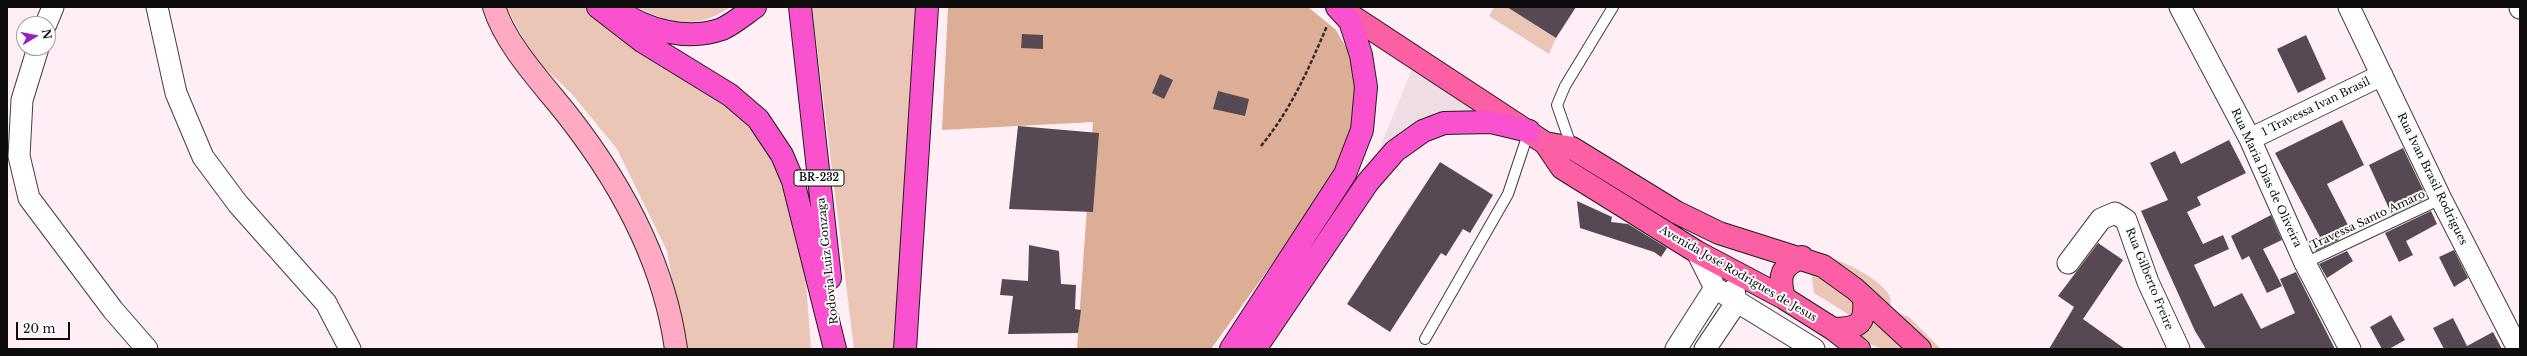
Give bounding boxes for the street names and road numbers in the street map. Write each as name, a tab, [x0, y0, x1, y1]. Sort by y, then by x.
street label: 1 Travessa Ivan Brasil	[2260, 75, 2372, 139]
street label: Rua Maria Dias de Oliveira	[2228, 106, 2304, 250]
street label: Rua Ivan Brasil Rodrigues	[2394, 111, 2470, 247]
road number: BR-232	[794, 170, 844, 186]
street label: Travessa Santo Amaro	[2308, 188, 2428, 252]
street label: Rodovia Luiz Gonzaga	[815, 197, 841, 325]
street label: Avenida José Rodrigues de Jesus	[1657, 223, 1819, 325]
street label: Rua Gilberto Freire	[2122, 226, 2176, 332]

